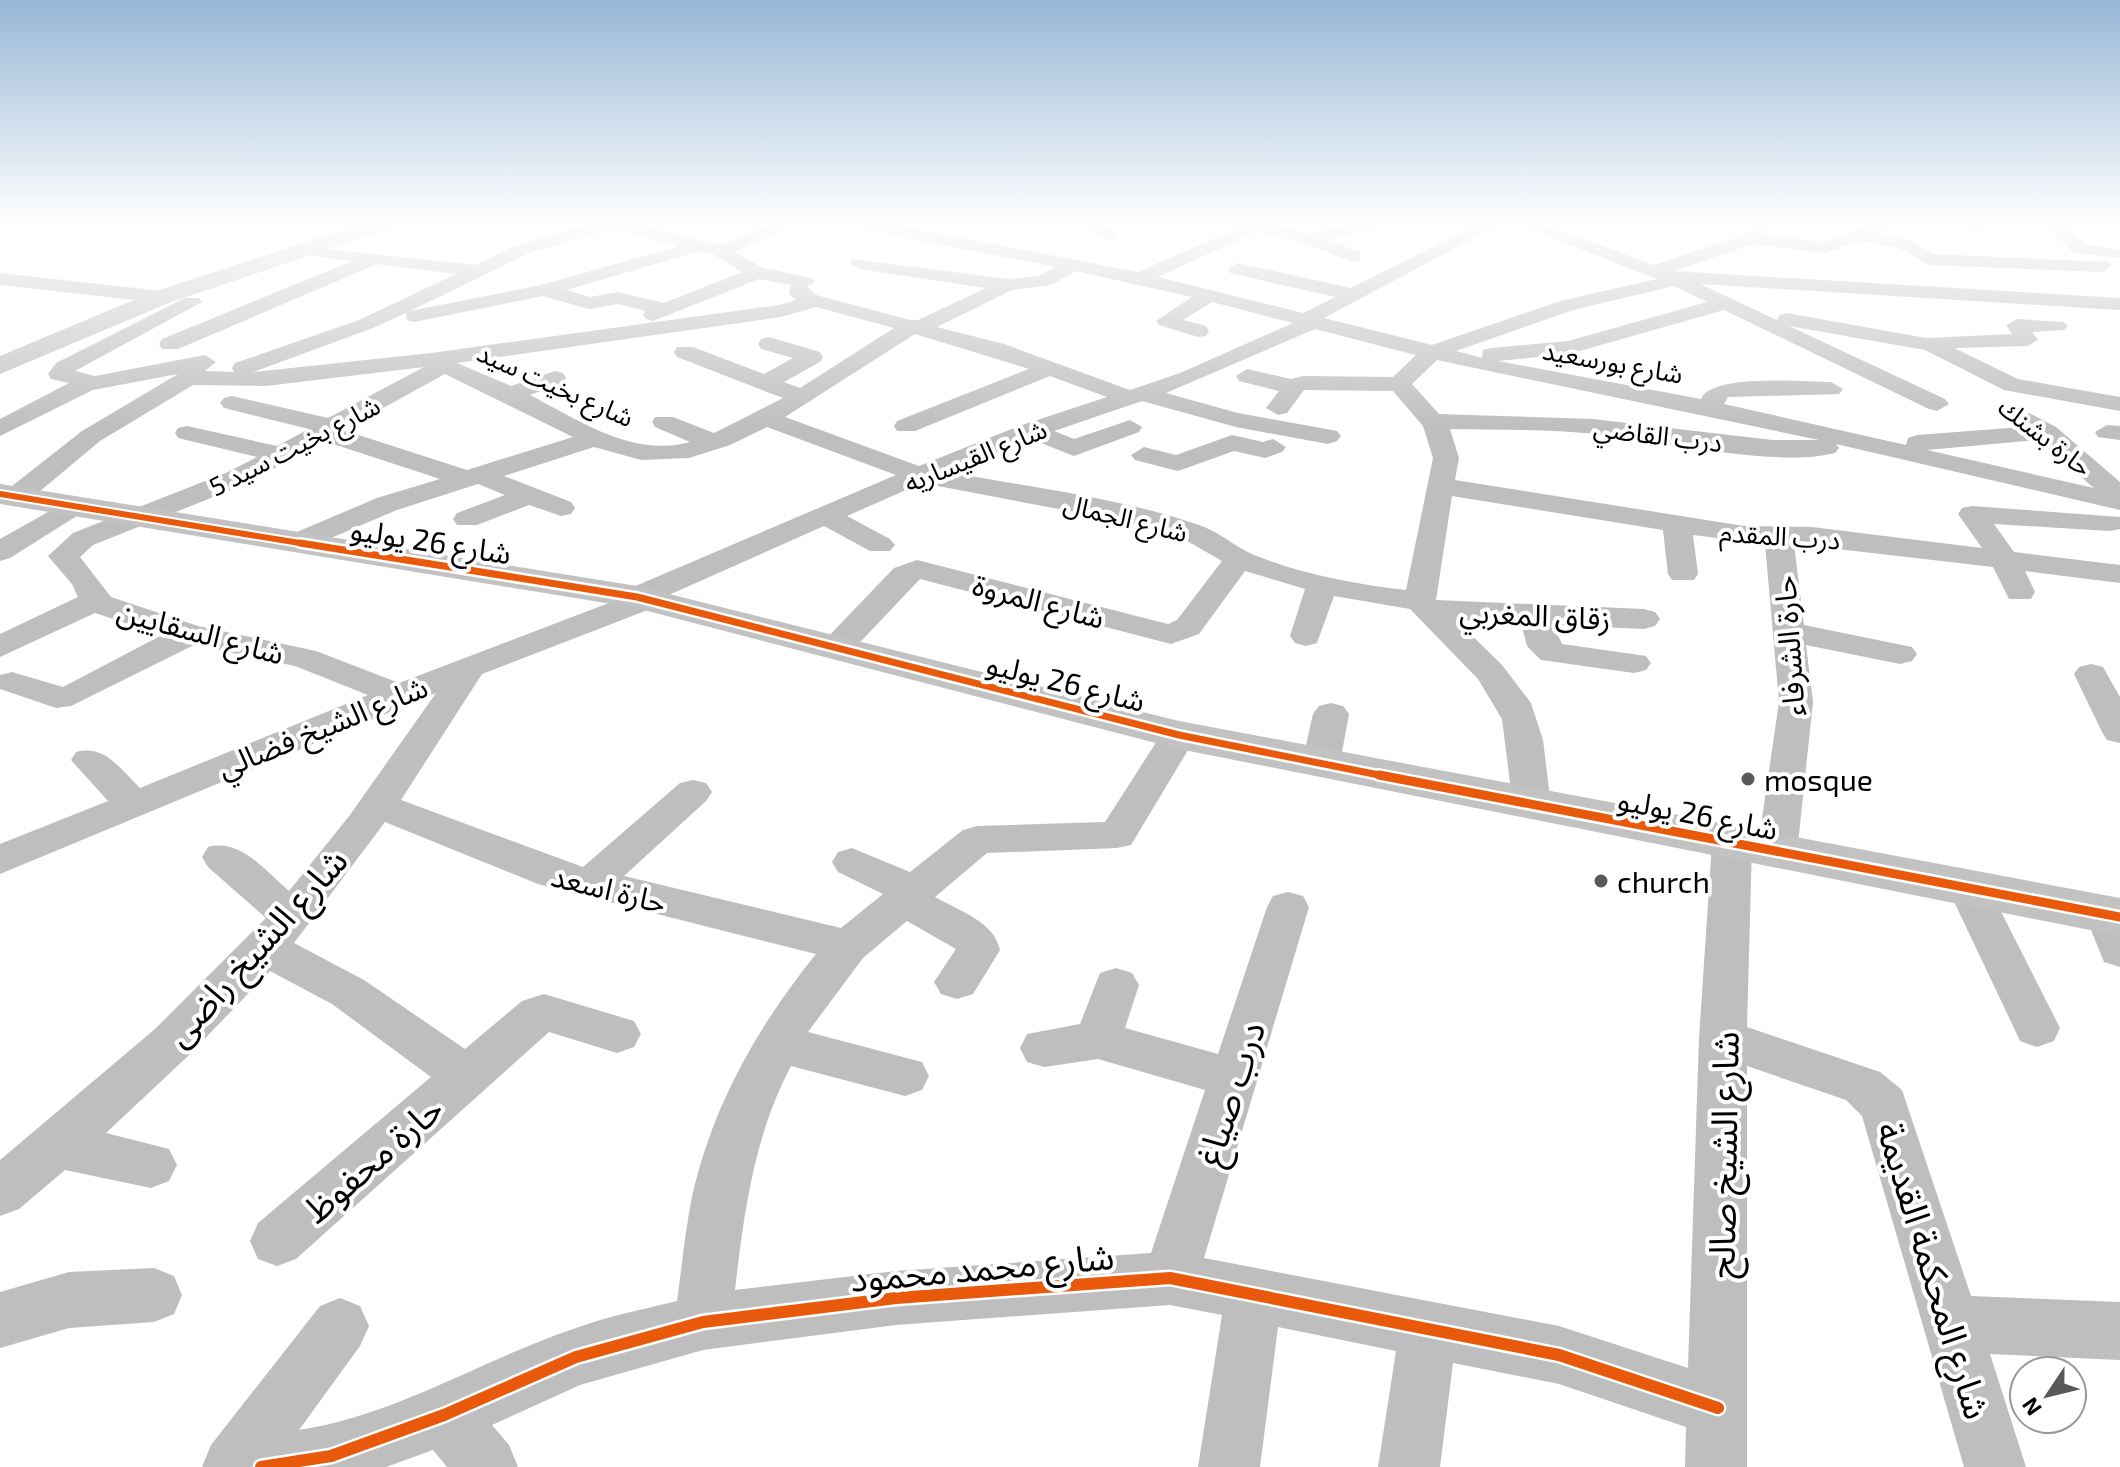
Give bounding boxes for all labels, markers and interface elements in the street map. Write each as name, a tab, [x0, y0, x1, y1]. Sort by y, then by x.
street label: شارع بورسعيد	[1540, 333, 1686, 394]
street label: شارع بخيت سيد	[471, 336, 639, 437]
street label: شارع بخيت سيد 5	[203, 389, 387, 506]
street label: حارة بشنك	[1993, 390, 2099, 483]
street label: درب القاضي	[1591, 411, 1724, 463]
street label: شارع القيساريه	[899, 412, 1053, 502]
street label: شارع الجمال	[1060, 487, 1191, 552]
street label: شارع 26 يوليو	[347, 510, 514, 576]
street label: درب المقدم	[1718, 515, 1841, 561]
street label: شارع المروة	[968, 565, 1109, 641]
street label: حارة الشرفاء	[1765, 574, 1812, 718]
street label: شارع السقايين	[112, 591, 288, 676]
street label: زقاق المغربي	[1458, 592, 1611, 643]
street label: شارع 26 يوليو	[982, 644, 1149, 724]
street label: شارع الشيخ فضالي	[212, 667, 435, 791]
place label: mosque	[1764, 761, 1873, 797]
marker: mosque	[1739, 770, 1757, 788]
street label: شارع 26 يوليو	[1614, 780, 1781, 852]
street label: شارع الشيخ راضى	[155, 838, 360, 1058]
street label: حارة اسعد	[547, 856, 670, 921]
place label: church	[1617, 863, 1710, 899]
marker: church	[1592, 872, 1610, 890]
street label: درب صياغ	[1186, 1016, 1279, 1173]
street label: شارع الشيخ صالح	[1698, 1031, 1753, 1279]
street label: حارة محفوظ	[293, 1086, 452, 1232]
street label: شارع المحكمة القديمة	[1863, 1116, 2001, 1426]
street label: شارع محمد محمود	[848, 1233, 1116, 1306]
north arrow	[2008, 1355, 2088, 1435]
text: N	[2016, 1393, 2046, 1421]

